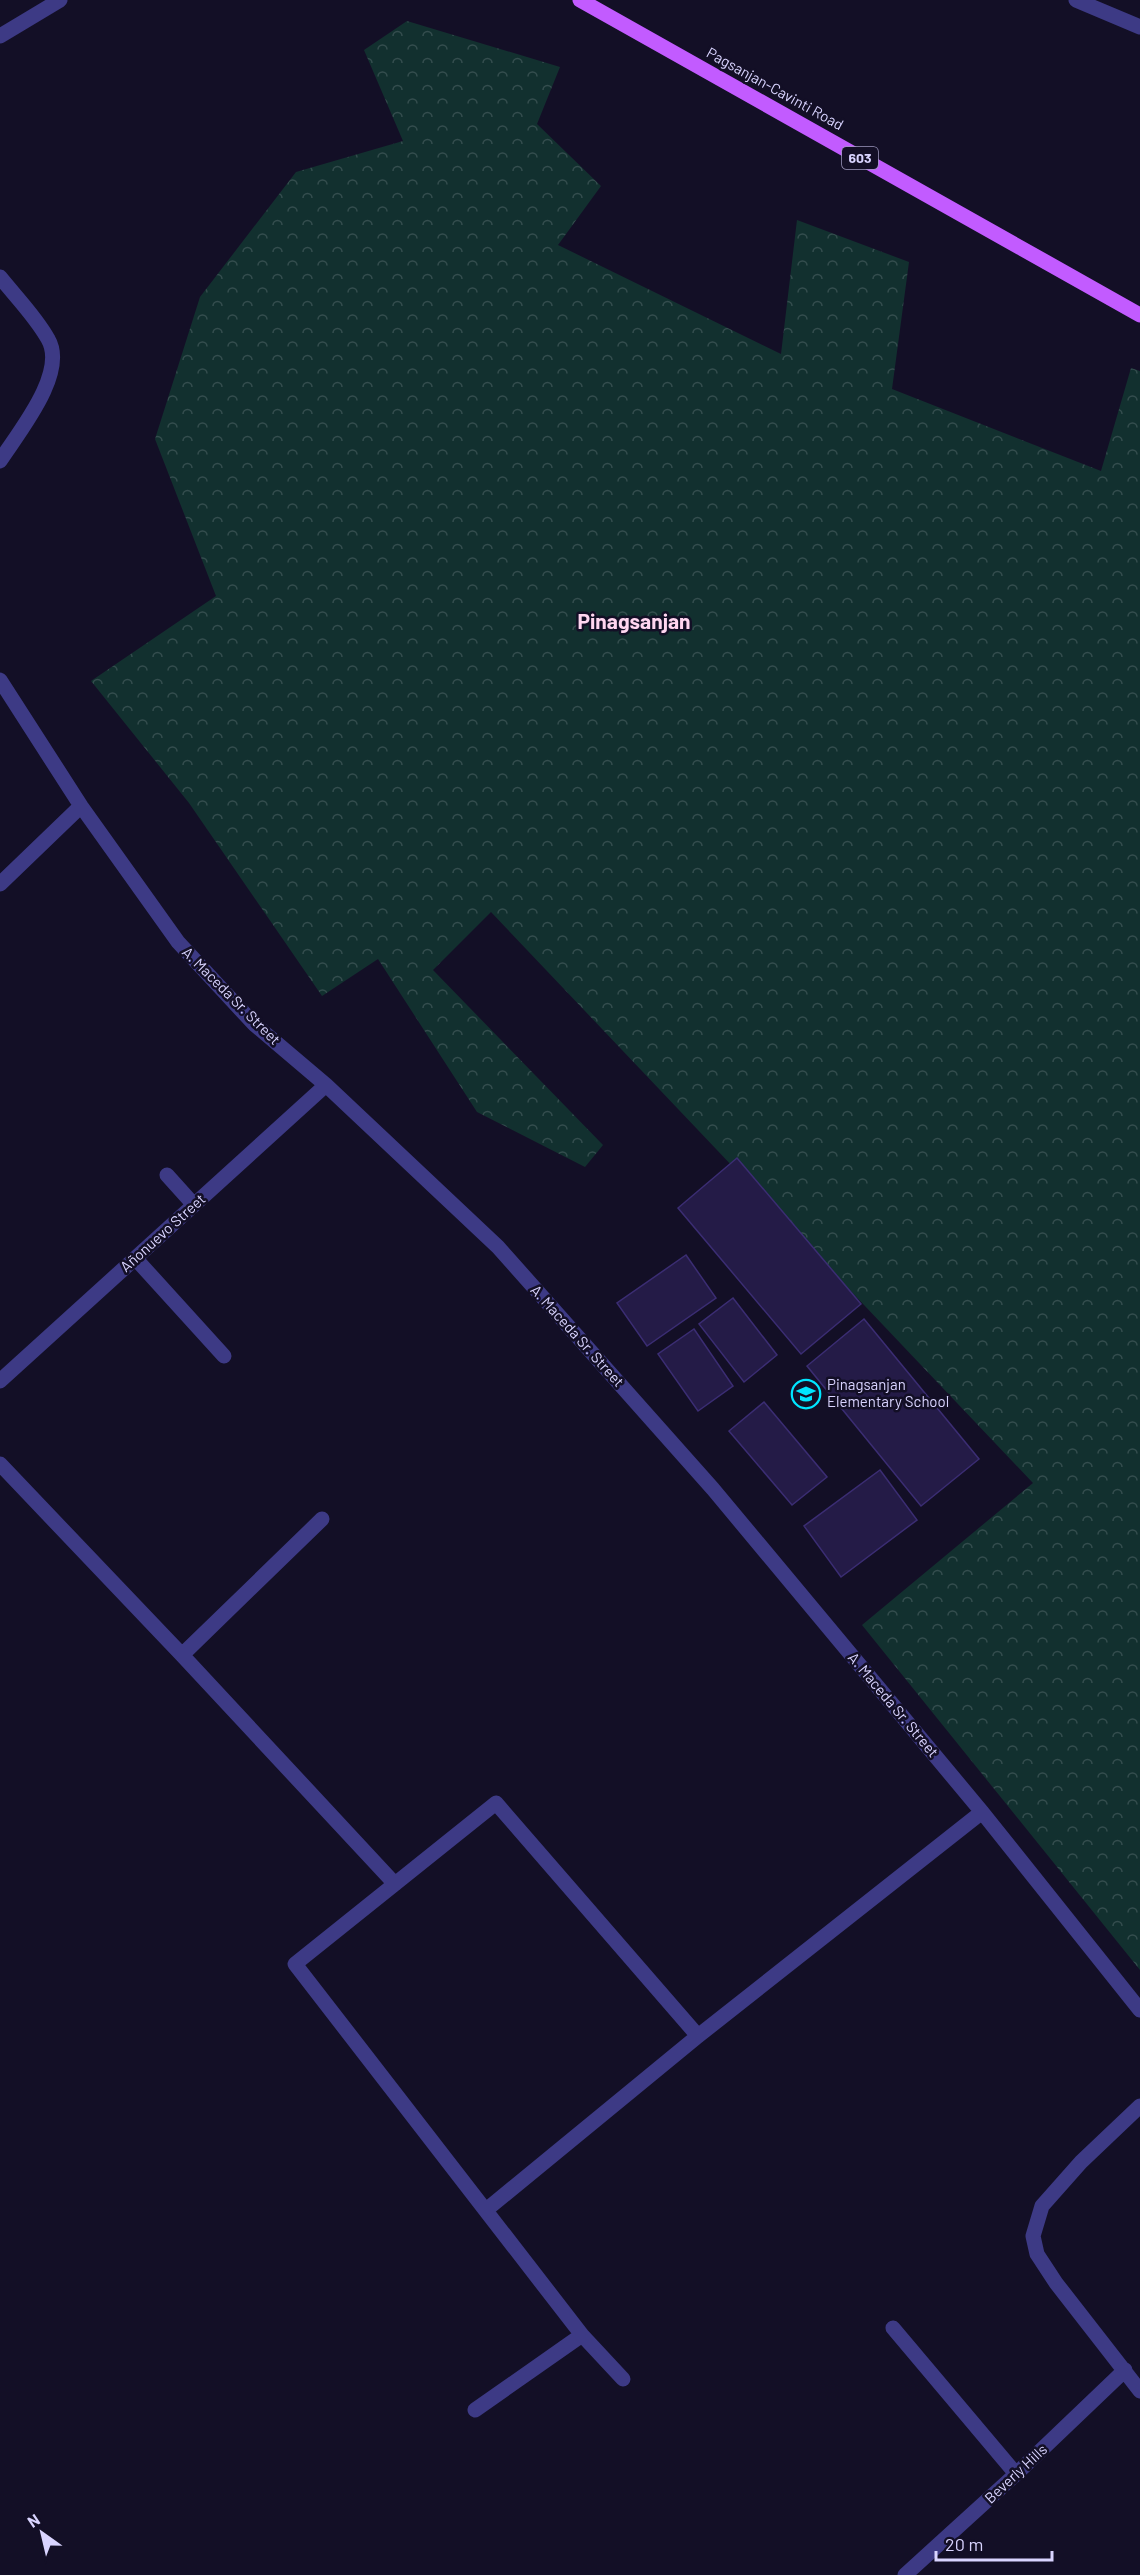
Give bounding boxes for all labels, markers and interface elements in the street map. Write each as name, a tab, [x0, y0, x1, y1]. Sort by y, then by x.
street label: Pagsanjan-Cavinti Road	[704, 43, 847, 133]
road number: 603	[842, 147, 878, 169]
district label: Pinagsanjan	[577, 608, 691, 633]
street label: A. Maceda Sr. Street	[179, 943, 284, 1048]
street label: Añonuevo Street	[116, 1189, 209, 1275]
street label: A. Maceda Sr. Street	[527, 1281, 628, 1390]
place label: Pinagsanjan Elementary School	[827, 1375, 949, 1410]
school or university icon: Pinagsanjan Elementary School	[790, 1378, 822, 1410]
street label: A. Maceda Sr. Street	[845, 1648, 943, 1760]
street label: Beverly Hills	[980, 2440, 1050, 2507]
north arrow	[12, 2503, 72, 2563]
text: N	[24, 2509, 43, 2531]
scale bar	[936, 2524, 1052, 2562]
text: 20 m	[945, 2533, 983, 2555]

